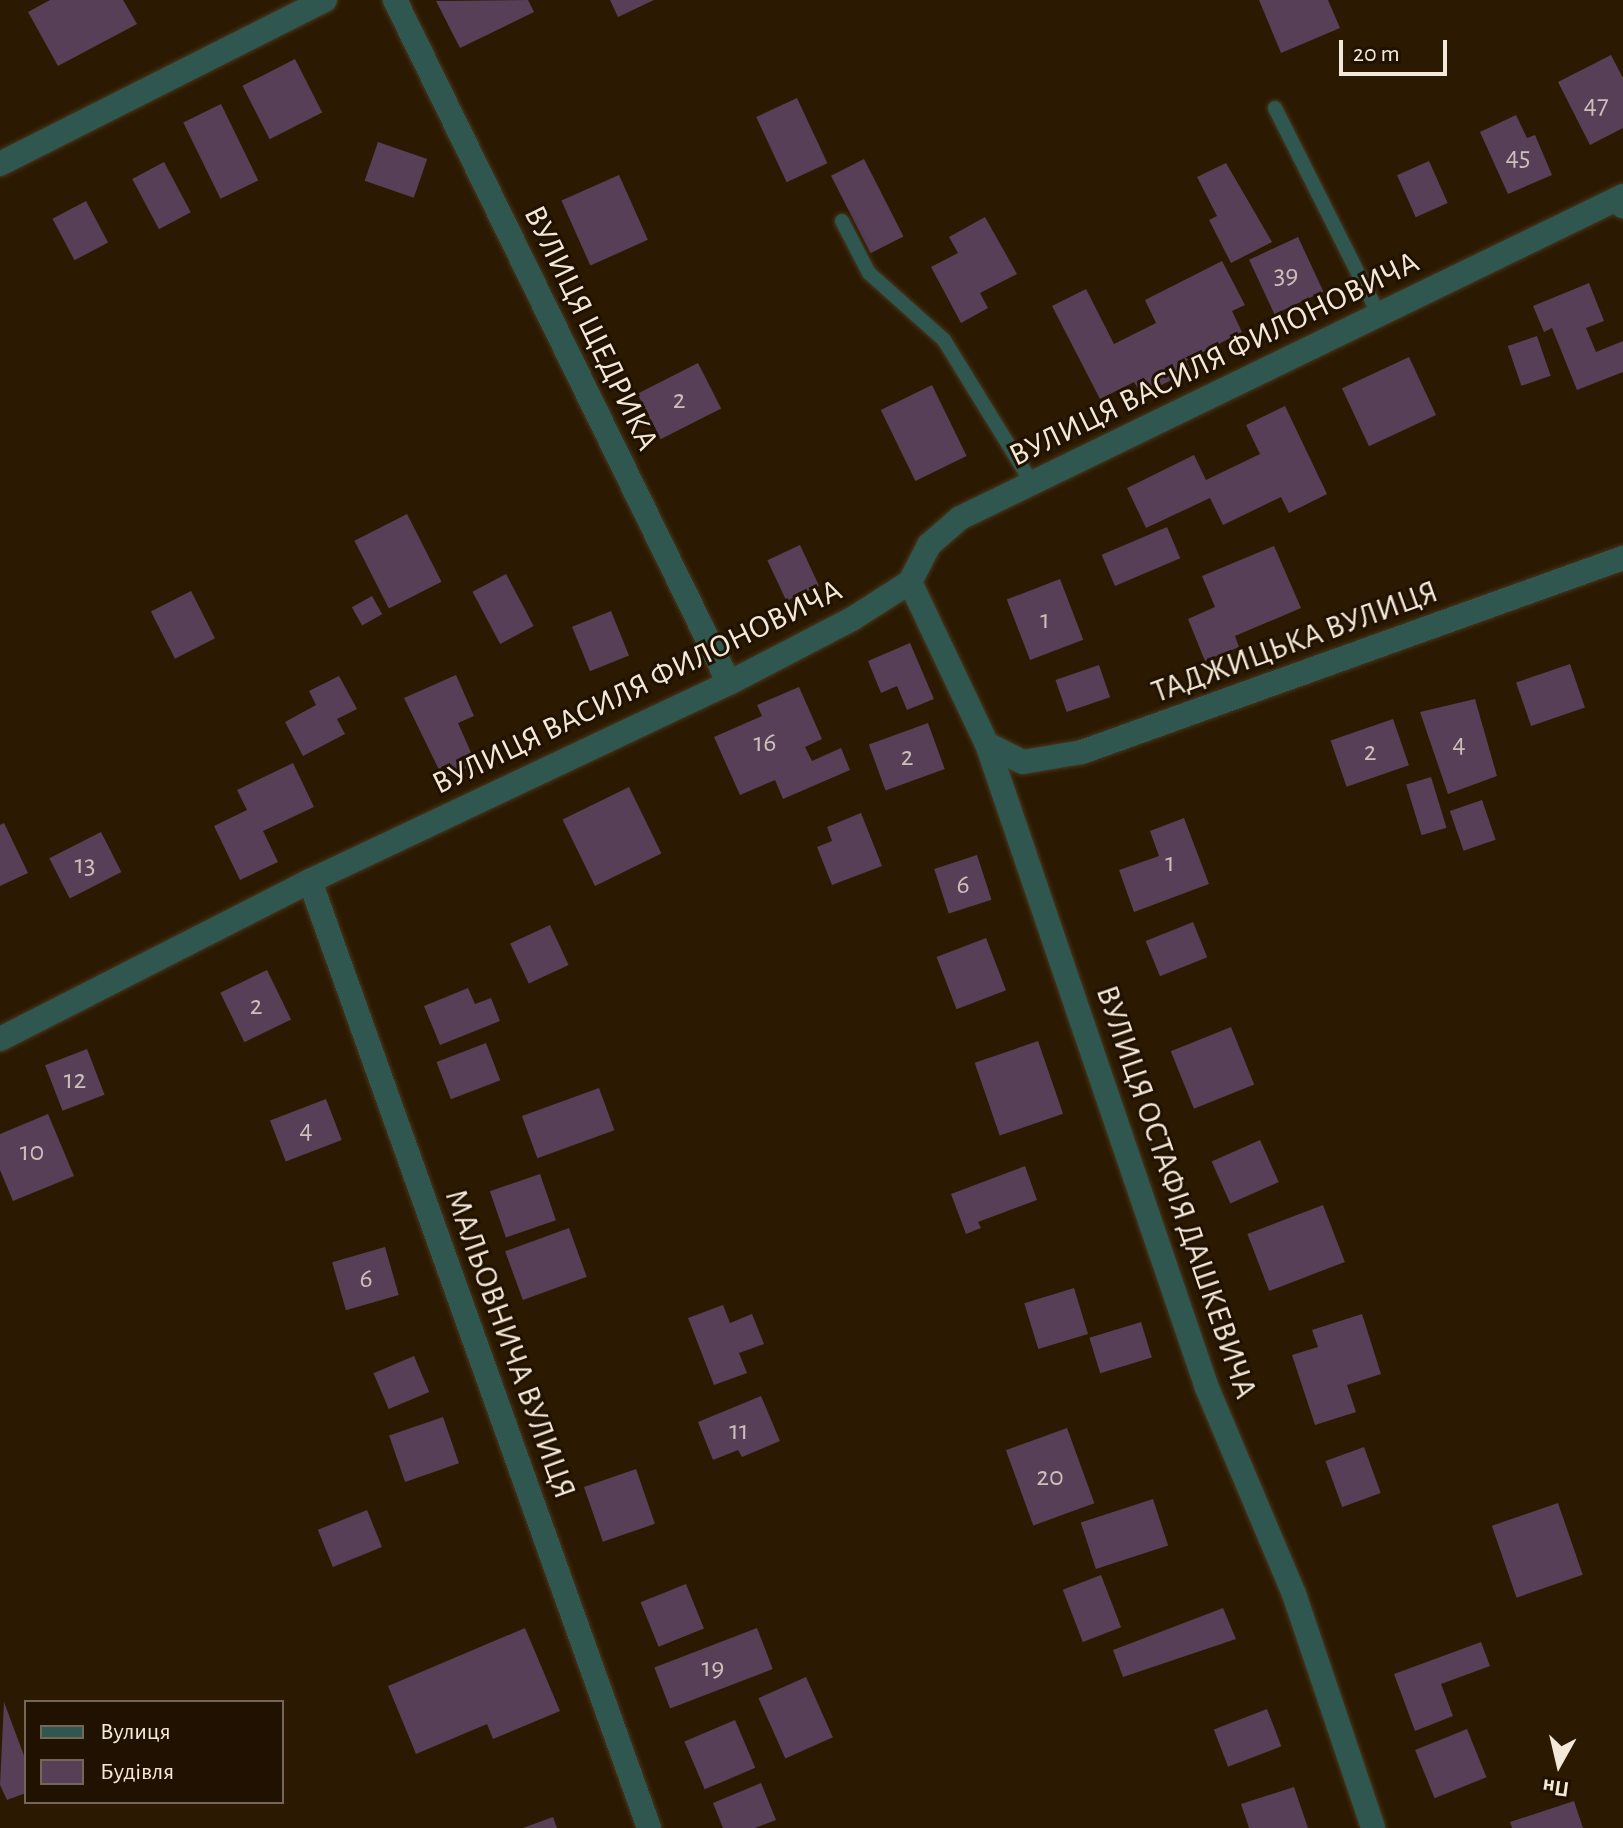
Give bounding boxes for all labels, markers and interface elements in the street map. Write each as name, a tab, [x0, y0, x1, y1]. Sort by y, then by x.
scale bar	[1343, 24, 1451, 74]
text: 20 m	[1353, 42, 1400, 66]
house number: 47	[1583, 88, 1609, 122]
house number: 45	[1505, 140, 1531, 174]
street label: ВУЛИЦЯ ЩЕДРИКА	[515, 199, 667, 457]
street label: ВУЛИЦЯ ВАСИЛЯ ФИЛОНОВИЧА	[1003, 243, 1425, 475]
house number: 39	[1274, 258, 1298, 292]
house number: 2	[673, 383, 685, 417]
street label: ВУЛИЦЯ ВАСИЛЯ ФИЛОНОВИЧА	[426, 571, 848, 803]
street label: ТАДЖИЦЬКА ВУЛИЦЯ	[1147, 572, 1443, 712]
house number: 1	[1040, 603, 1050, 637]
house number: 16	[754, 726, 776, 760]
house number: 4	[1452, 727, 1466, 761]
house number: 2	[1364, 735, 1376, 769]
house number: 2	[901, 740, 913, 774]
house number: 1	[1165, 846, 1175, 880]
house number: 13	[74, 848, 96, 882]
house number: 6	[956, 868, 970, 902]
street label: ВУЛИЦЯ ОСТАФІЯ ДАШКЕВИЧА	[1087, 980, 1265, 1404]
house number: 2	[250, 989, 262, 1023]
house number: 12	[64, 1063, 86, 1097]
house number: 4	[299, 1113, 313, 1147]
house number: 10	[20, 1135, 44, 1169]
street label: МАЛЬОВНИЧА ВУЛИЦЯ	[436, 1184, 584, 1504]
house number: 6	[359, 1262, 373, 1296]
house number: 11	[729, 1414, 749, 1448]
house number: 20	[1036, 1460, 1064, 1494]
house number: 19	[702, 1651, 724, 1685]
legend	[24, 1700, 284, 1804]
text: Вулиця	[100, 1720, 171, 1744]
north arrow	[1519, 1724, 1599, 1804]
text: Будівля	[100, 1760, 174, 1784]
text: Пн	[1541, 1775, 1570, 1801]

